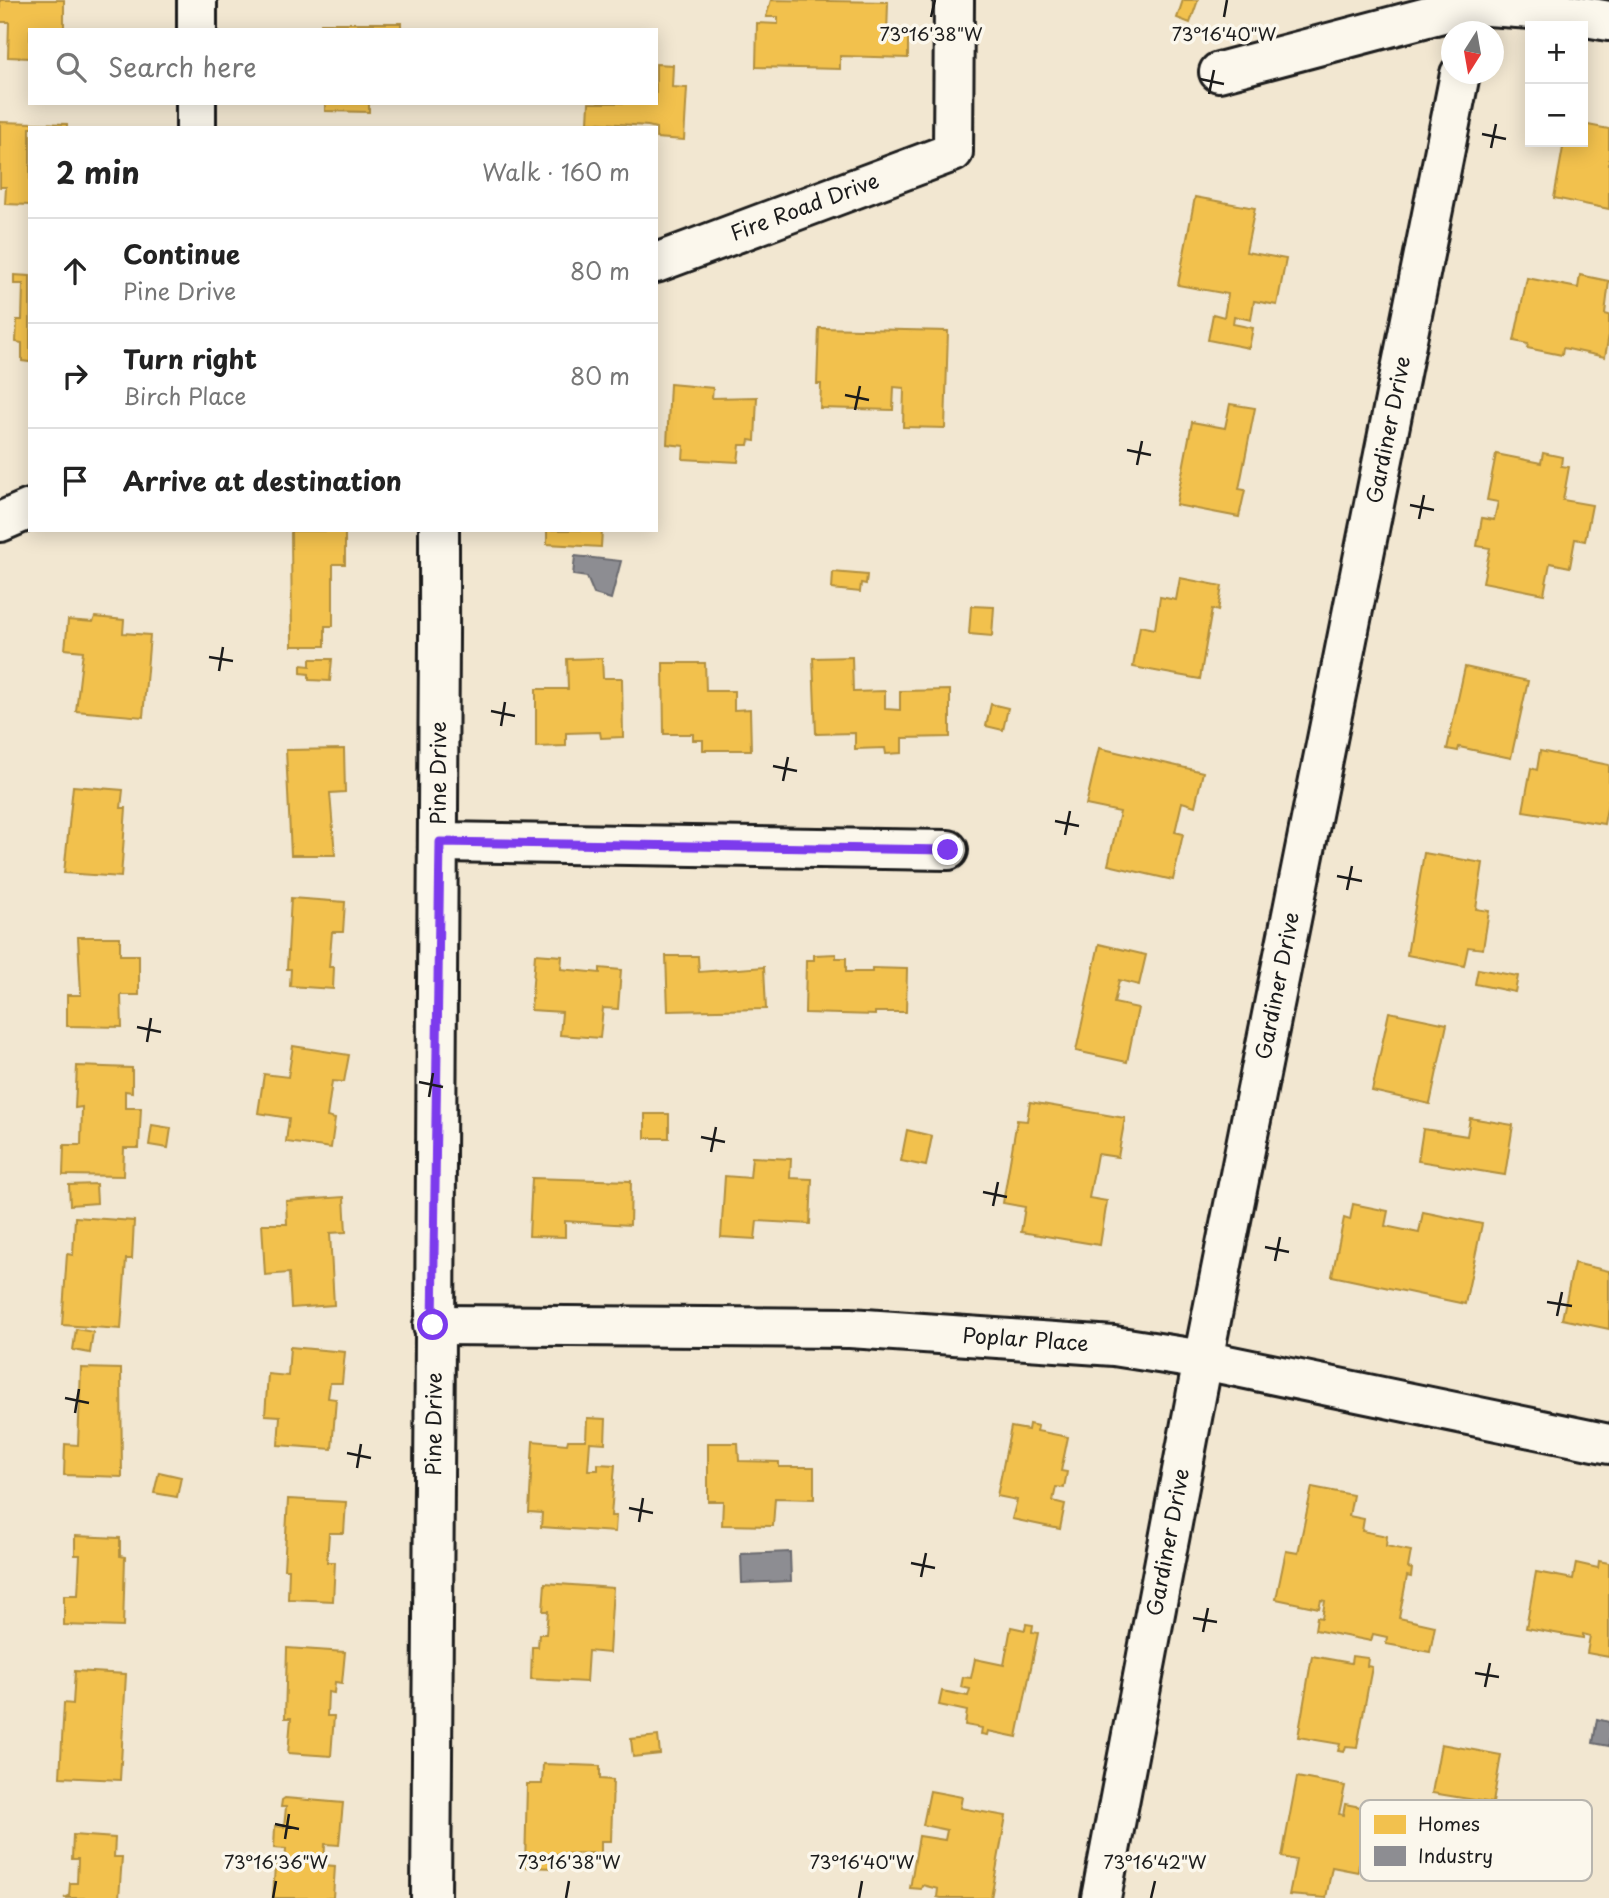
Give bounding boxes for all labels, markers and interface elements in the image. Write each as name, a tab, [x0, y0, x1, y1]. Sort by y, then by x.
text: 73°16'38"W	[879, 20, 983, 47]
text: 73°16'40"W	[1172, 20, 1277, 47]
north arrow	[1441, 21, 1504, 84]
map controls	[1525, 21, 1588, 147]
button: +	[1525, 21, 1588, 84]
search box	[28, 28, 658, 105]
text: Search here	[108, 47, 257, 86]
icon: search	[52, 48, 90, 86]
button: −	[1525, 84, 1588, 147]
text: 2 min	[56, 149, 140, 194]
text: Walk · 160 m	[482, 154, 630, 189]
street label: Fire Road Drive	[725, 163, 883, 248]
text: Continue	[123, 234, 240, 273]
icon: ahead	[56, 252, 94, 290]
text: 80 m	[570, 253, 630, 288]
text: Pine Drive	[123, 273, 236, 308]
text: Turn right	[123, 339, 257, 378]
street label: Gardiner Drive	[1357, 353, 1417, 506]
icon: right	[56, 357, 94, 395]
text: 80 m	[570, 358, 630, 393]
text: Birch Place	[123, 378, 247, 413]
text: Arrive at destination	[123, 461, 402, 500]
icon: arrive	[56, 462, 94, 500]
street label: Pine Drive	[421, 721, 453, 825]
route end	[932, 834, 963, 865]
street label: Gardiner Drive	[1245, 909, 1306, 1062]
route start	[417, 1309, 448, 1340]
street label: Poplar Place	[961, 1318, 1090, 1358]
street label: Pine Drive	[416, 1372, 449, 1476]
street label: Gardiner Drive	[1137, 1465, 1196, 1619]
legend	[1360, 1800, 1592, 1881]
text: Homes	[1418, 1809, 1480, 1837]
text: Industry	[1418, 1841, 1493, 1869]
text: 73°16'36"W	[224, 1848, 329, 1875]
text: 73°16'38"W	[517, 1848, 621, 1875]
text: 73°16'40"W	[810, 1848, 915, 1875]
text: 73°16'42"W	[1103, 1848, 1207, 1875]

